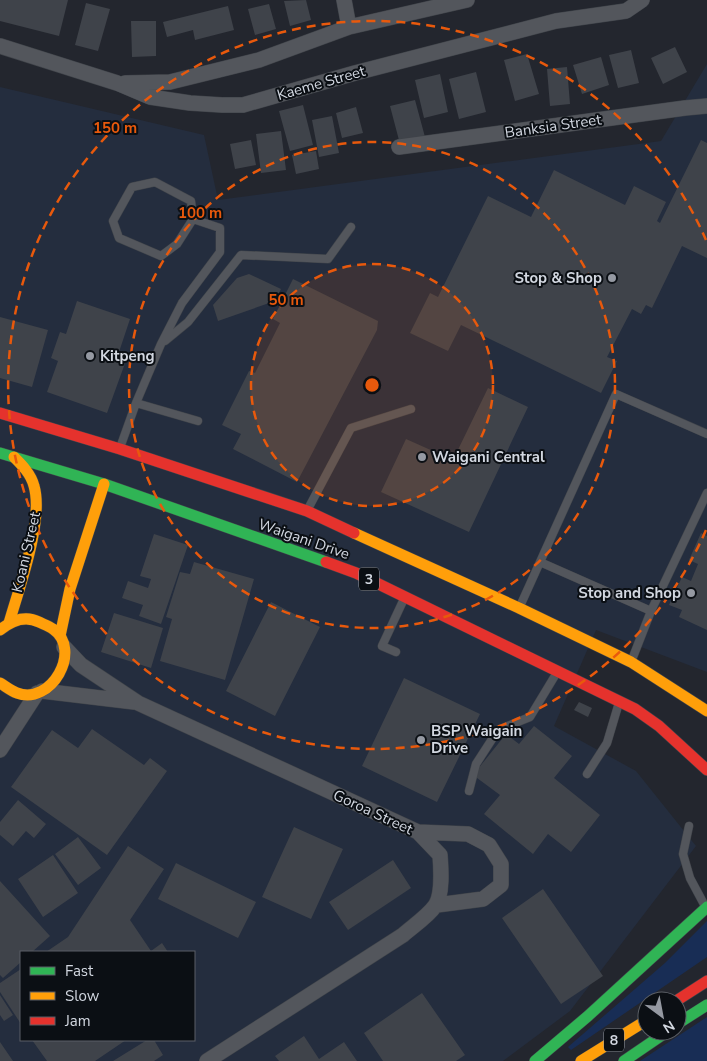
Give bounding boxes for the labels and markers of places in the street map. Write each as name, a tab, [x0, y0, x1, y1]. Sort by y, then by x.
place label: Stop & Shop	[514, 268, 602, 288]
marker: Stop & Shop	[606, 272, 618, 284]
place label: Kitpeng	[100, 346, 155, 366]
marker: Kitpeng	[84, 350, 96, 362]
centre of rings	[363, 376, 381, 394]
place label: Waigani Central	[432, 447, 545, 467]
marker: Waigani Central	[416, 451, 428, 463]
place label: Stop and Shop	[578, 583, 681, 603]
marker: Stop and Shop	[685, 587, 697, 599]
place label: BSP Waigain Drive	[431, 721, 522, 758]
marker: BSP Waigain Drive	[415, 734, 427, 746]

